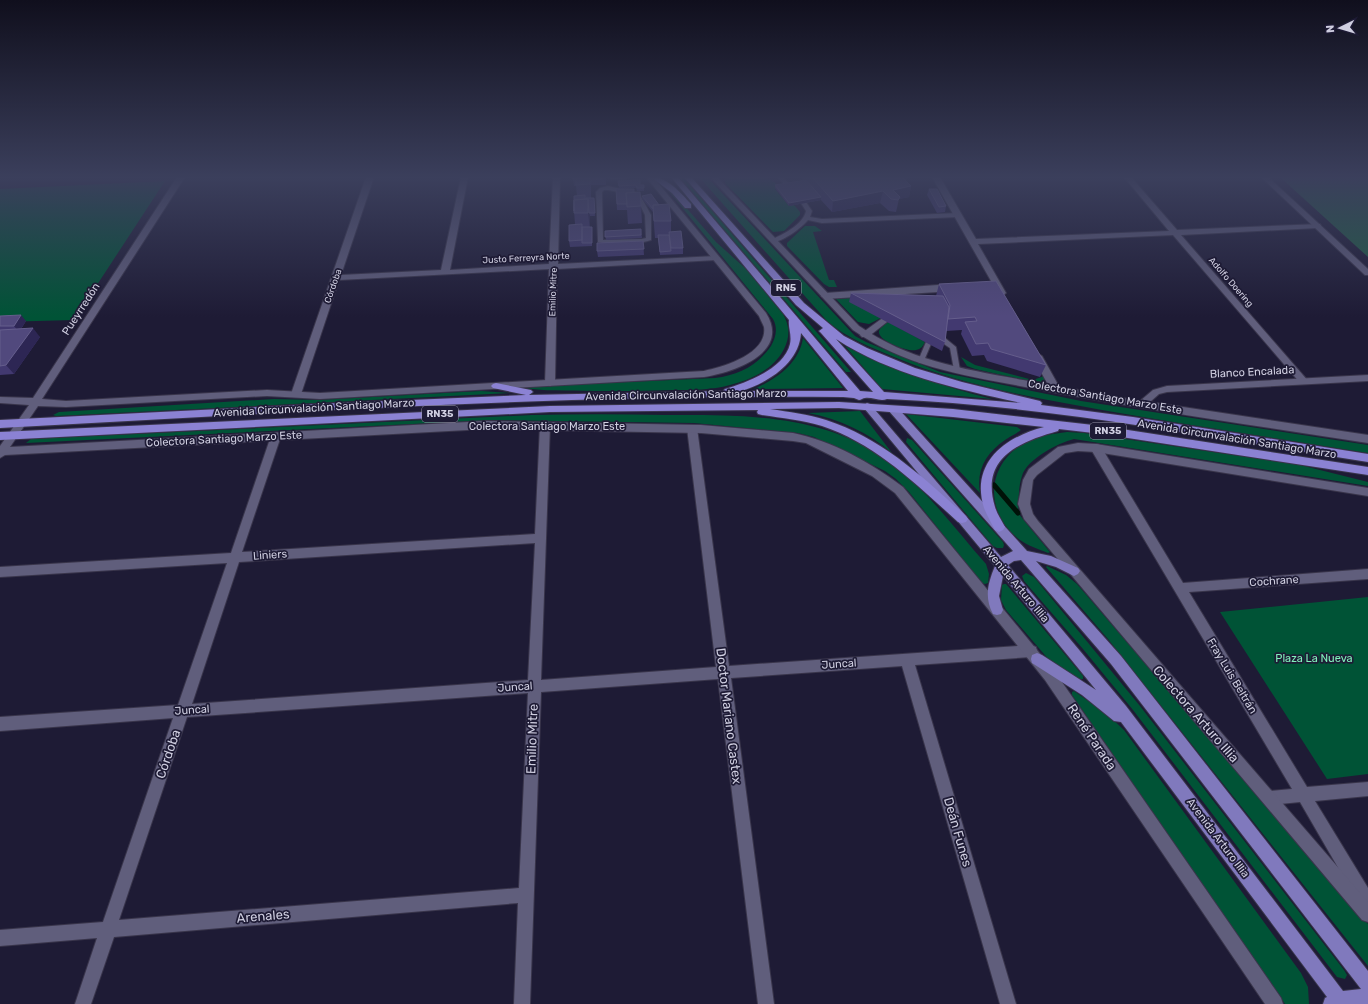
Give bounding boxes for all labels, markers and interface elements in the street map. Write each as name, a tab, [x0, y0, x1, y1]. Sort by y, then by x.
north arrow	[1320, 8, 1360, 48]
text: N	[1324, 24, 1337, 33]
street label: Justo Ferreyra Norte	[482, 251, 570, 265]
street label: Adolfo Doering	[1207, 255, 1255, 309]
street label: Córdoba	[323, 268, 343, 304]
street label: Emilio Mitre	[547, 268, 559, 316]
street label: Pueyrredón	[59, 280, 103, 338]
road number: RN5	[771, 280, 801, 296]
street label: Blanco Encalada	[1209, 363, 1295, 381]
street label: Colectora Santiago Marzo Este	[1027, 377, 1183, 417]
street label: Avenida Circunvalación Santiago Marzo	[585, 387, 787, 403]
street label: Avenida Circunvalación Santiago Marzo	[213, 396, 415, 420]
road number: RN35	[422, 406, 458, 422]
street label: Avenida Circunvalación Santiago Marzo	[1137, 417, 1337, 461]
street label: Colectora Santiago Marzo Este	[469, 420, 625, 433]
road number: RN35	[1090, 423, 1126, 439]
street label: Colectora Santiago Marzo Este	[146, 428, 302, 450]
street label: Avenida Arturo Illia	[980, 543, 1052, 625]
street label: Liniers	[253, 547, 288, 563]
street label: Cochrane	[1249, 573, 1299, 589]
street label: Fray Luis Beltrán	[1204, 636, 1260, 716]
street label: Doctor Mariano Castex	[713, 647, 745, 785]
park label: Plaza La Nueva	[1275, 652, 1353, 665]
street label: Juncal	[821, 656, 857, 672]
street label: Colectora Arturo Illia	[1150, 663, 1242, 765]
street label: Juncal	[497, 679, 533, 695]
street label: René Parada	[1064, 701, 1120, 773]
street label: Juncal	[174, 702, 210, 718]
street label: Emilio Mitre	[523, 704, 541, 774]
street label: Córdoba	[153, 727, 183, 781]
street label: Deán Funes	[941, 796, 975, 869]
street label: Avenida Arturo Illia	[1184, 796, 1252, 880]
street label: Arenales	[236, 906, 290, 926]

